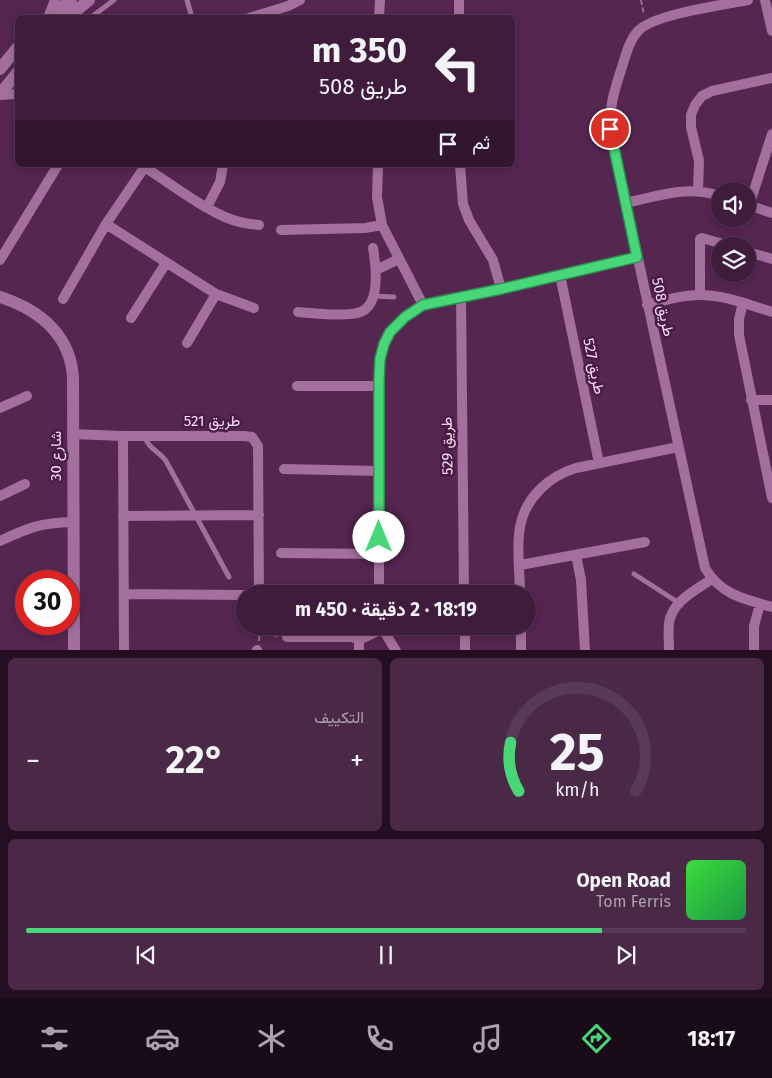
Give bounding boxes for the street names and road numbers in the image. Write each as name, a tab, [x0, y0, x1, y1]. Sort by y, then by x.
street label: طريق 508	[647, 276, 678, 339]
street label: طريق 527	[578, 336, 609, 396]
street label: طريق 521	[184, 412, 241, 431]
street label: طريق 529	[437, 416, 458, 475]
street label: شارع 30	[47, 431, 67, 481]

